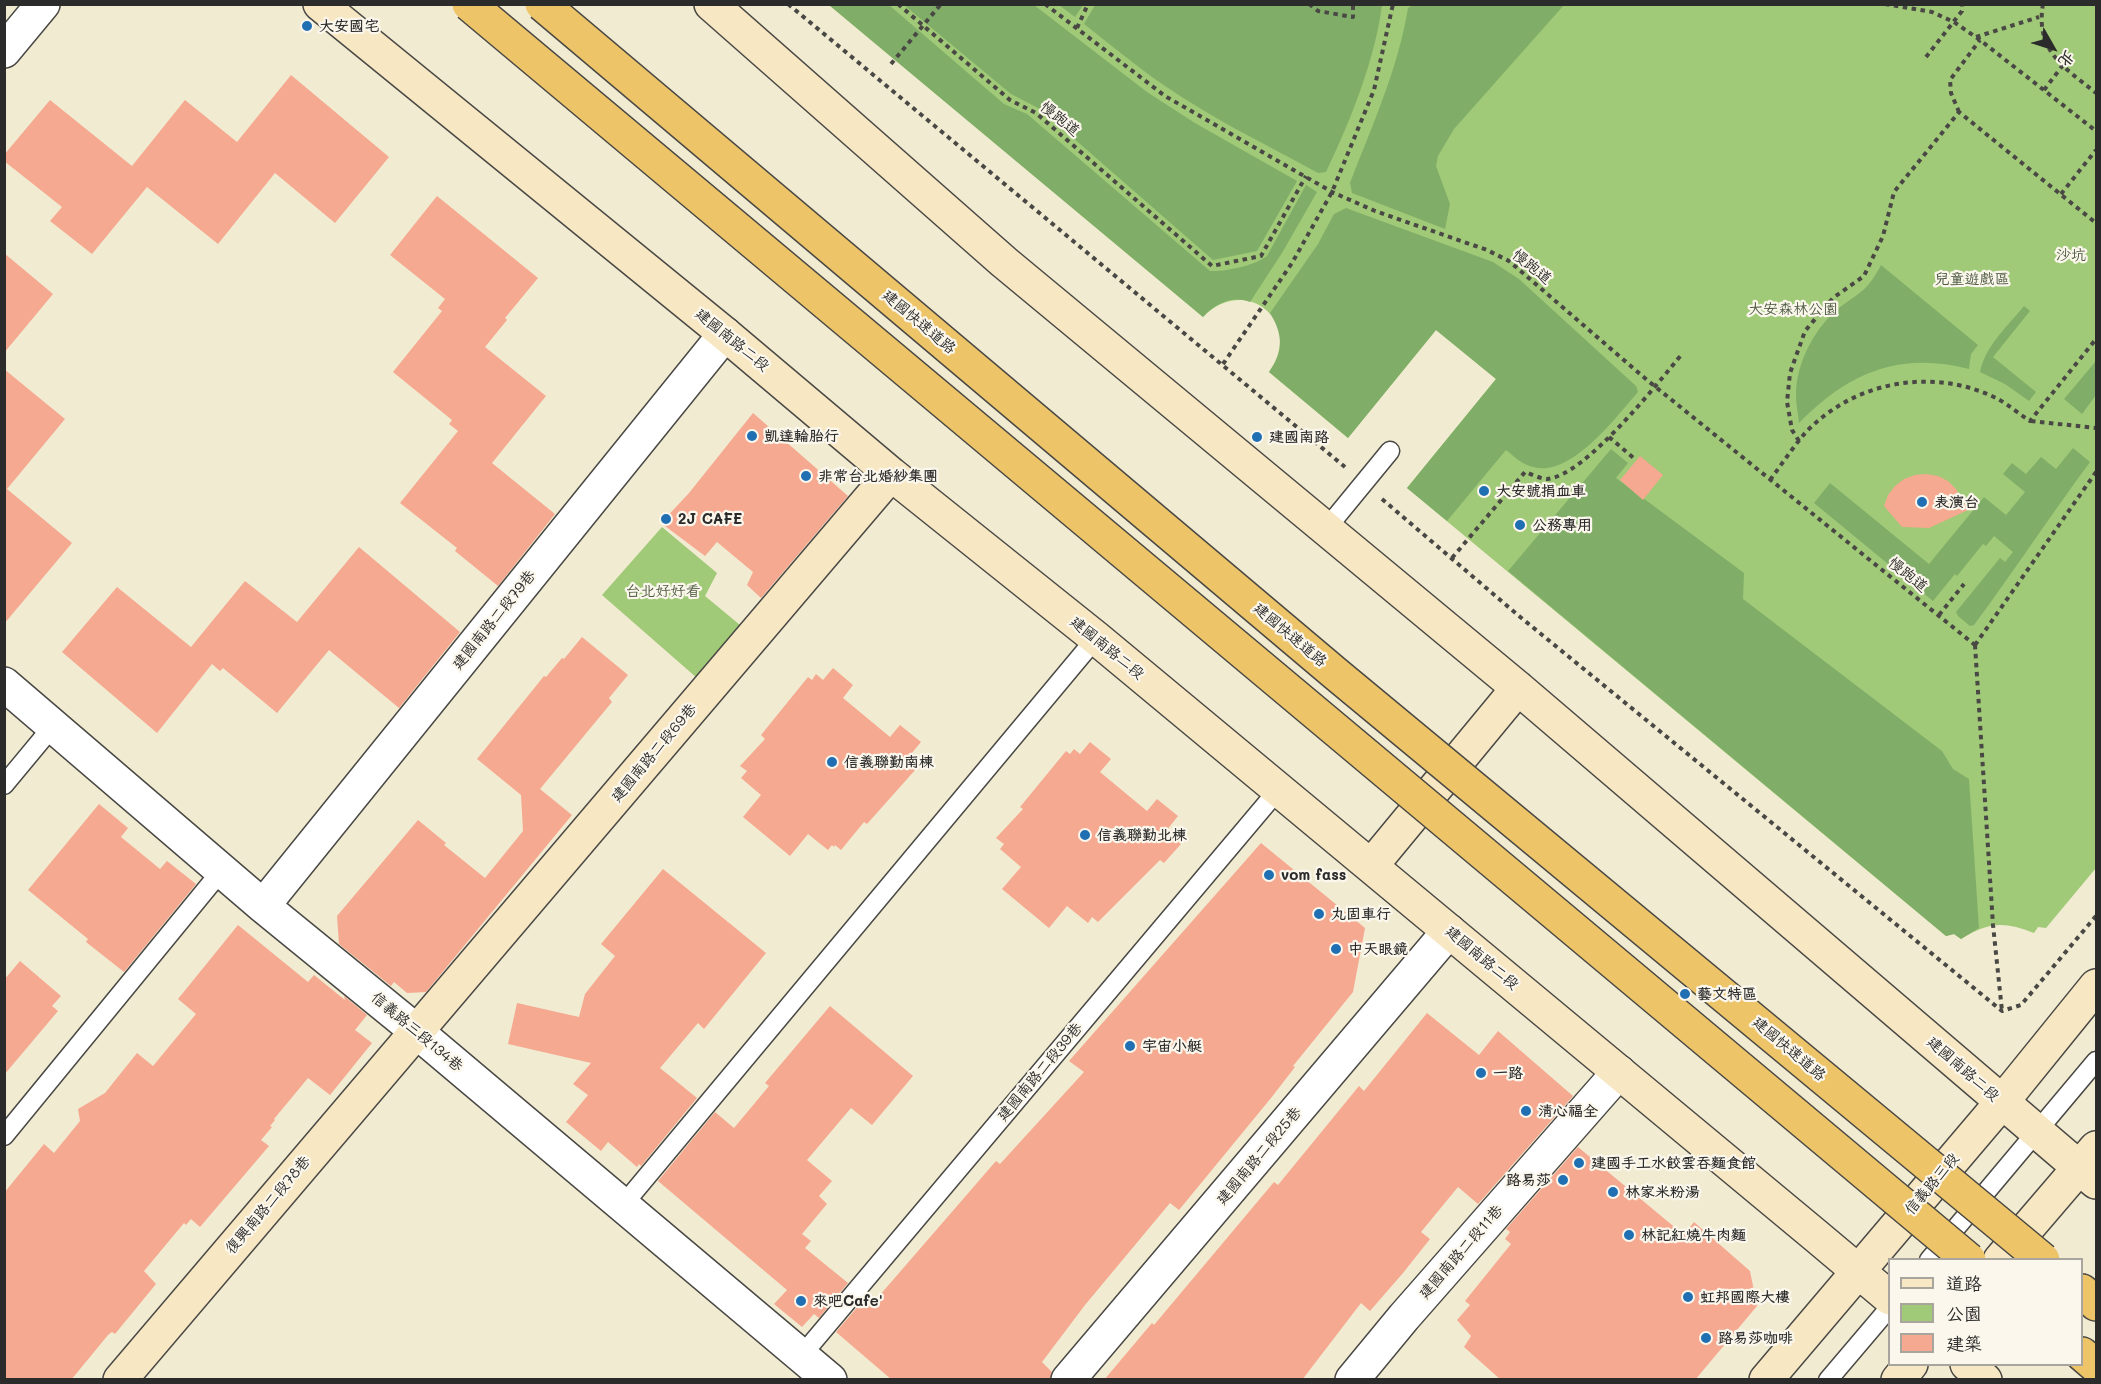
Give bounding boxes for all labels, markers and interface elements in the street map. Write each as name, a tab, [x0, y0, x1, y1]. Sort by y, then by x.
place label: 大安國宅	[319, 17, 379, 35]
north arrow	[2023, 18, 2083, 78]
marker: 大安國宅	[300, 19, 314, 33]
text: 北	[2054, 47, 2081, 72]
street label: 慢跑道	[1037, 98, 1083, 140]
street label: 慢跑道	[1509, 246, 1555, 288]
park label: 沙坑	[2056, 246, 2086, 264]
park label: 兒童遊戲區	[1935, 270, 2009, 288]
street label: 建國快速道路	[879, 286, 959, 358]
park label: 大安森林公園	[1748, 300, 1838, 318]
street label: 建國南路二段	[691, 305, 773, 375]
place label: 凱達輪胎行	[764, 427, 839, 445]
place label: 建國南路	[1269, 428, 1329, 446]
marker: 凱達輪胎行	[745, 429, 759, 443]
marker: 建國南路	[1250, 430, 1264, 444]
place label: 非常台北婚紗集團	[818, 467, 938, 485]
marker: 非常台北婚紗集團	[799, 469, 813, 483]
place label: 大安號捐血車	[1496, 482, 1586, 500]
marker: 大安號捐血車	[1477, 484, 1491, 498]
place label: 表演台	[1934, 493, 1979, 511]
marker: 表演台	[1915, 495, 1929, 509]
place label: 2J CAFE	[678, 510, 742, 528]
marker: 2J CAFE	[659, 512, 673, 526]
place label: 公務專用	[1532, 516, 1592, 534]
marker: 公務專用	[1513, 518, 1527, 532]
street label: 慢跑道	[1885, 554, 1931, 596]
street label: 建國南路二段79巷	[449, 567, 539, 673]
park label: 台北好好看	[626, 582, 700, 600]
street label: 建國快速道路	[1250, 599, 1330, 671]
street label: 建國南路二段	[1066, 613, 1148, 683]
street label: 建國南路二段69巷	[608, 700, 700, 806]
place label: 信義聯勤南棟	[844, 753, 934, 771]
marker: 信義聯勤南棟	[825, 755, 839, 769]
place label: 信義聯勤北棟	[1097, 826, 1187, 844]
marker: 信義聯勤北棟	[1078, 828, 1092, 842]
place label: vom fass	[1281, 866, 1346, 884]
marker: vom fass	[1262, 868, 1276, 882]
place label: 丸固車行	[1331, 905, 1391, 923]
marker: 丸固車行	[1312, 907, 1326, 921]
street label: 建國南路二段	[1442, 922, 1522, 994]
place label: 中天眼鏡	[1348, 940, 1408, 958]
marker: 中天眼鏡	[1329, 942, 1343, 956]
place label: 藝文特區	[1697, 985, 1757, 1003]
marker: 藝文特區	[1678, 987, 1692, 1001]
street label: 信義路三段134巷	[367, 988, 467, 1076]
street label: 建國快速道路	[1749, 1013, 1829, 1085]
street label: 建國南路二段39巷	[994, 1019, 1086, 1125]
street label: 建國南路二段	[1923, 1033, 2003, 1105]
place label: 宇宙小艇	[1142, 1037, 1202, 1055]
marker: 宇宙小艇	[1123, 1039, 1137, 1053]
place label: 一路	[1493, 1064, 1523, 1082]
marker: 一路	[1474, 1066, 1488, 1080]
place label: 清心福全	[1538, 1102, 1598, 1120]
street label: 建國南路二段25巷	[1213, 1103, 1305, 1209]
marker: 清心福全	[1519, 1104, 1533, 1118]
street label: 信義路三段	[1901, 1149, 1963, 1219]
street label: 復興南路二段78巷	[222, 1152, 314, 1258]
place label: 建國手工水餃雲吞麵食館	[1591, 1154, 1756, 1172]
marker: 建國手工水餃雲吞麵食館	[1572, 1156, 1586, 1170]
place label: 路易莎	[1506, 1171, 1551, 1189]
marker: 路易莎	[1556, 1173, 1570, 1187]
place label: 林家米粉湯	[1625, 1183, 1700, 1201]
marker: 林家米粉湯	[1606, 1185, 1620, 1199]
street label: 建國南路二段11巷	[1415, 1201, 1507, 1303]
place label: 林記紅燒牛肉麵	[1641, 1226, 1746, 1244]
marker: 林記紅燒牛肉麵	[1622, 1228, 1636, 1242]
legend	[1888, 1258, 2083, 1366]
text: 道路	[1946, 1271, 1982, 1295]
place label: 虹邦國際大樓	[1700, 1288, 1790, 1306]
marker: 虹邦國際大樓	[1681, 1290, 1695, 1304]
place label: 來吧Cafe'	[813, 1292, 883, 1310]
marker: 來吧Cafe'	[794, 1294, 808, 1308]
text: 公園	[1946, 1301, 1982, 1325]
place label: 路易莎咖啡	[1718, 1329, 1793, 1347]
marker: 路易莎咖啡	[1699, 1331, 1713, 1345]
text: 建築	[1946, 1331, 1982, 1355]

